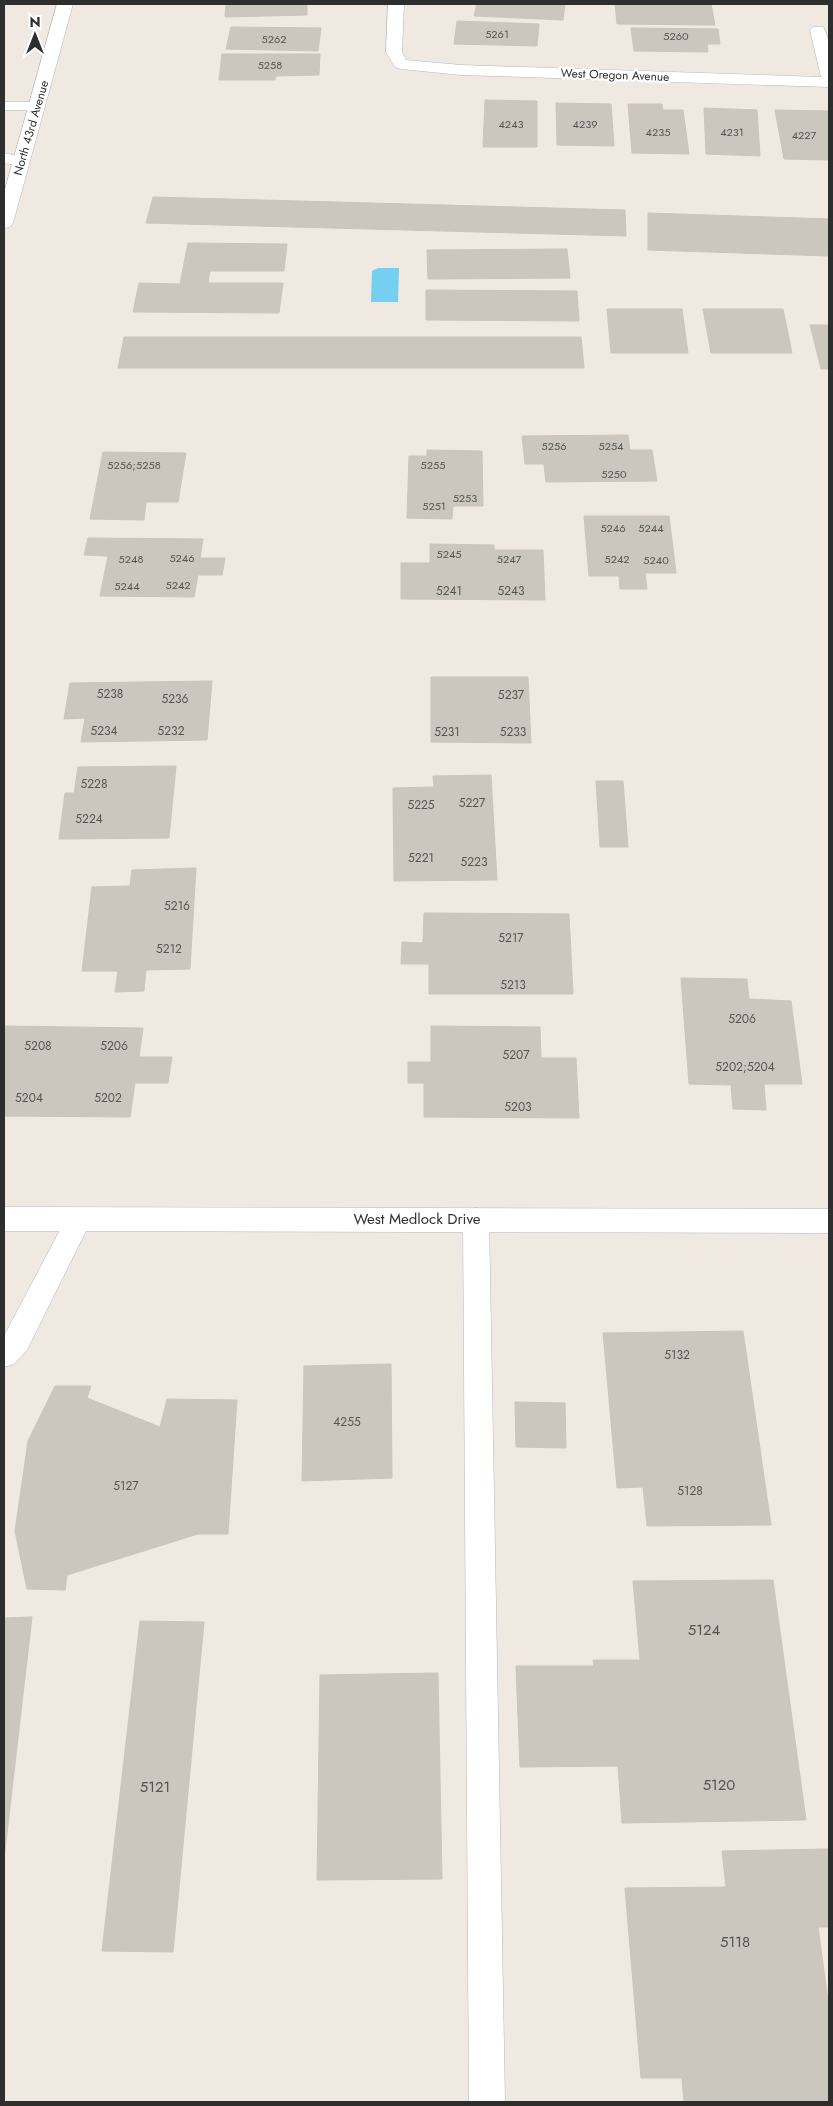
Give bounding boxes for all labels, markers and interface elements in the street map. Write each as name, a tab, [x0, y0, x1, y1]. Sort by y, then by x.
north arrow	[10, 10, 60, 60]
text: N	[29, 12, 41, 32]
house number: 5261	[485, 26, 509, 42]
house number: 5260	[663, 28, 689, 44]
house number: 5262	[261, 31, 287, 47]
house number: 5258	[258, 57, 282, 73]
street label: West Oregon Avenue	[560, 64, 670, 86]
street label: North 43rd Avenue	[9, 78, 53, 178]
house number: 4243	[498, 116, 524, 132]
house number: 4239	[572, 116, 598, 132]
house number: 4235	[646, 124, 670, 140]
house number: 4231	[720, 124, 744, 140]
house number: 4227	[792, 127, 817, 143]
house number: 5256	[541, 438, 567, 454]
house number: 5254	[598, 438, 624, 454]
house number: 5256;5258	[107, 457, 161, 473]
house number: 5255	[421, 457, 445, 473]
house number: 5250	[601, 466, 627, 482]
house number: 5253	[453, 490, 477, 506]
house number: 5251	[422, 498, 446, 514]
house number: 5246	[600, 520, 626, 536]
house number: 5244	[638, 520, 664, 536]
house number: 5245	[436, 546, 462, 562]
house number: 5246	[169, 550, 195, 566]
house number: 5248	[119, 551, 143, 567]
house number: 5247	[497, 551, 522, 567]
house number: 5242	[604, 551, 630, 567]
house number: 5240	[643, 552, 669, 568]
house number: 5242	[165, 577, 191, 593]
house number: 5244	[114, 578, 140, 594]
house number: 5241	[436, 582, 462, 600]
house number: 5243	[497, 582, 525, 600]
house number: 5238	[97, 685, 123, 703]
house number: 5237	[498, 686, 525, 704]
house number: 5236	[161, 690, 189, 708]
house number: 5234	[90, 722, 118, 740]
house number: 5232	[158, 722, 185, 740]
house number: 5231	[434, 723, 460, 741]
house number: 5233	[500, 723, 527, 741]
house number: 5228	[81, 775, 107, 793]
house number: 5227	[459, 794, 486, 812]
house number: 5225	[407, 796, 435, 814]
house number: 5224	[75, 810, 103, 828]
house number: 5221	[408, 849, 434, 867]
house number: 5223	[461, 853, 488, 871]
house number: 5216	[164, 897, 190, 915]
house number: 5217	[498, 929, 524, 947]
house number: 5212	[156, 940, 182, 958]
house number: 5213	[500, 976, 526, 994]
house number: 5206	[728, 1010, 756, 1028]
house number: 5208	[24, 1037, 52, 1055]
house number: 5206	[100, 1037, 128, 1055]
house number: 5207	[502, 1046, 530, 1064]
house number: 5202;5204	[715, 1058, 775, 1076]
house number: 5204	[15, 1089, 43, 1107]
house number: 5202	[94, 1089, 122, 1107]
house number: 5203	[504, 1098, 532, 1116]
street label: West Medlock Drive	[353, 1208, 481, 1230]
house number: 5132	[664, 1346, 690, 1364]
house number: 4255	[333, 1413, 361, 1431]
house number: 5127	[113, 1477, 139, 1495]
house number: 5128	[677, 1482, 703, 1500]
house number: 5124	[688, 1619, 720, 1641]
house number: 5120	[703, 1774, 735, 1796]
house number: 5121	[140, 1776, 170, 1798]
house number: 5118	[720, 1931, 750, 1953]

